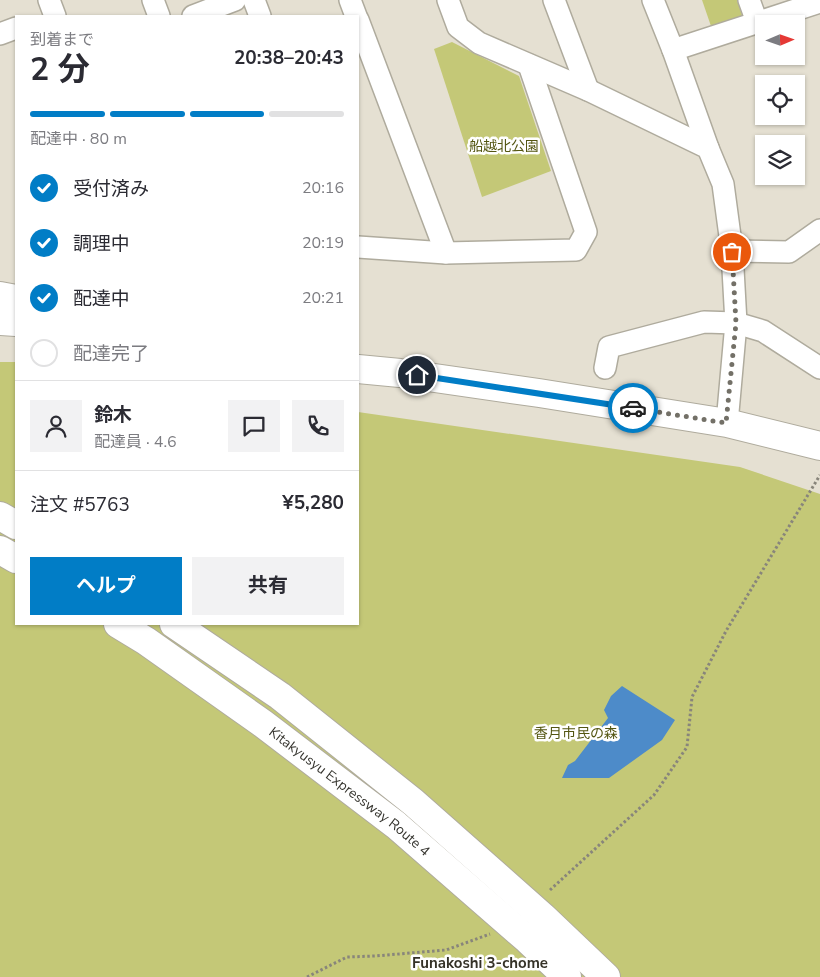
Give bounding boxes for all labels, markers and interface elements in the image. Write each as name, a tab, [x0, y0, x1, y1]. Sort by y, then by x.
north arrow	[755, 15, 805, 65]
map controls	[755, 15, 805, 185]
text: 到着まで	[30, 29, 94, 51]
text: 20:38–20:43	[234, 45, 344, 71]
text: 2 分	[30, 48, 90, 91]
button: locate	[755, 75, 805, 125]
text: 配達中 · 80 m	[30, 128, 127, 150]
button: layers	[755, 135, 805, 185]
park label: 船越北公園	[469, 137, 539, 156]
icon: check	[30, 174, 58, 202]
text: 受付済み	[73, 176, 149, 202]
text: 20:16	[302, 177, 344, 199]
icon: check	[30, 229, 58, 257]
text: 調理中	[73, 231, 130, 257]
pin	[711, 231, 753, 273]
text: 20:19	[302, 232, 344, 254]
icon: bag	[718, 238, 746, 266]
icon: check	[30, 284, 58, 312]
text: 配達中	[73, 286, 130, 312]
text: 20:21	[302, 287, 344, 309]
text: 配達完了	[73, 341, 149, 367]
pin	[396, 354, 438, 396]
icon: home	[403, 361, 431, 389]
courier	[608, 383, 658, 433]
icon: car	[619, 394, 647, 422]
button: person	[30, 400, 82, 452]
button: chat	[228, 400, 280, 452]
button: phone	[292, 400, 344, 452]
text: 鈴木	[94, 402, 132, 428]
text: 配達員 · 4.6	[94, 431, 177, 453]
text: ¥5,280	[282, 490, 344, 516]
text: 注文 #5763	[30, 492, 130, 518]
button: ヘルプ	[30, 557, 182, 615]
button: 共有	[192, 557, 344, 615]
street label: Kitakyusyu Expressway Route 4	[265, 722, 434, 860]
park label: 香月市民の森	[534, 724, 618, 743]
district label: Funakoshi 3-chome	[412, 953, 548, 973]

